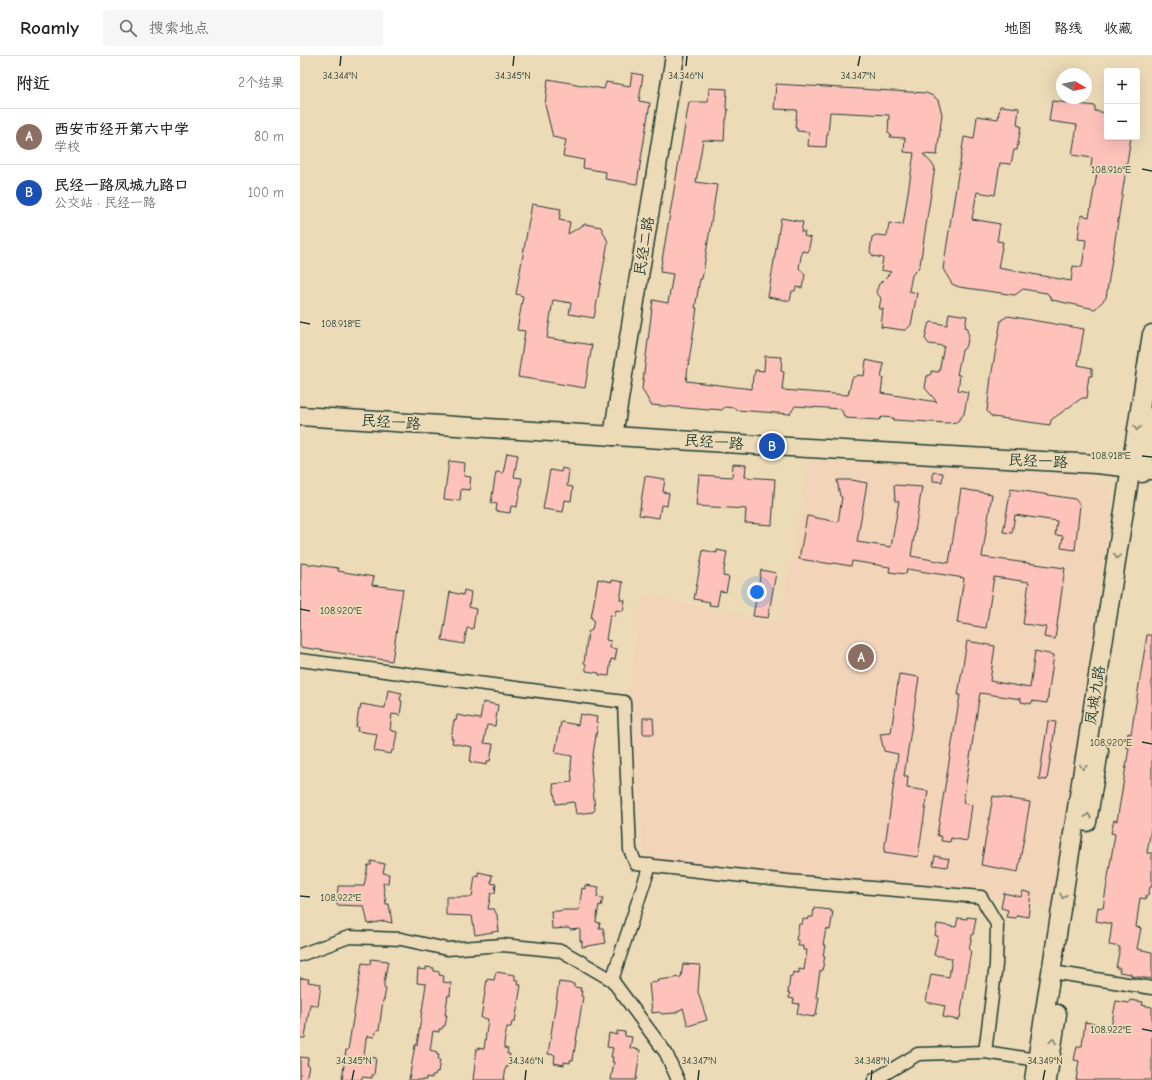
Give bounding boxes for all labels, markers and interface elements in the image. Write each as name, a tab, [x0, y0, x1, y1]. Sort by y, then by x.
search box	[103, 10, 383, 46]
text: Roamly	[20, 17, 79, 39]
icon: search	[117, 17, 139, 39]
text: 搜索地点	[149, 19, 209, 37]
text: 地图	[1004, 20, 1032, 37]
text: 路线	[1054, 20, 1082, 37]
text: 收藏	[1104, 20, 1132, 37]
north arrow	[1056, 68, 1092, 104]
map controls	[1104, 68, 1140, 140]
button: +	[1104, 68, 1140, 104]
text: 34.344°N	[322, 70, 358, 82]
text: 34.345°N	[495, 70, 531, 82]
text: 34.346°N	[668, 70, 704, 82]
text: 34.347°N	[840, 70, 876, 82]
text: 附近	[16, 74, 50, 93]
text: 2个结果	[238, 75, 284, 90]
button: −	[1104, 104, 1140, 140]
text: 西安市经开第六中学	[54, 120, 189, 138]
text: A	[25, 129, 33, 144]
text: 80 m	[254, 129, 284, 144]
text: 学校	[54, 139, 80, 154]
text: 108.916°E	[1091, 164, 1131, 176]
text: 民经一路凤城九路口	[54, 176, 189, 194]
text: B	[25, 185, 33, 200]
text: 100 m	[248, 185, 284, 200]
text: 公交站 · 民经一路	[54, 195, 156, 210]
street label: 民经二路	[630, 215, 658, 277]
text: 108.918°E	[321, 318, 361, 330]
street label: 民经一路	[360, 411, 422, 433]
one-way arrow	[1133, 425, 1142, 431]
street label: 民经一路	[683, 431, 745, 453]
pin: B	[759, 431, 785, 461]
street label: 民经一路	[1008, 450, 1068, 472]
text: 108.918°E	[1091, 450, 1131, 462]
one-way arrow	[1113, 553, 1122, 559]
your location	[747, 582, 767, 602]
text: 108.920°E	[320, 605, 362, 617]
pin: A	[848, 642, 874, 672]
street label: 凤城九路	[1081, 664, 1109, 726]
text: 108.920°E	[1090, 737, 1132, 749]
one-way arrow	[1079, 764, 1088, 770]
one-way arrow	[1083, 813, 1092, 819]
text: 108.922°E	[321, 892, 362, 904]
one-way arrow	[1059, 893, 1068, 899]
text: 108.922°E	[1091, 1024, 1132, 1036]
one-way arrow	[1048, 1038, 1057, 1045]
text: 34.345°N	[336, 1055, 372, 1067]
text: 34.346°N	[508, 1055, 544, 1067]
text: 34.347°N	[681, 1055, 717, 1067]
text: 34.348°N	[854, 1055, 890, 1067]
text: 34.349°N	[1027, 1055, 1063, 1067]

